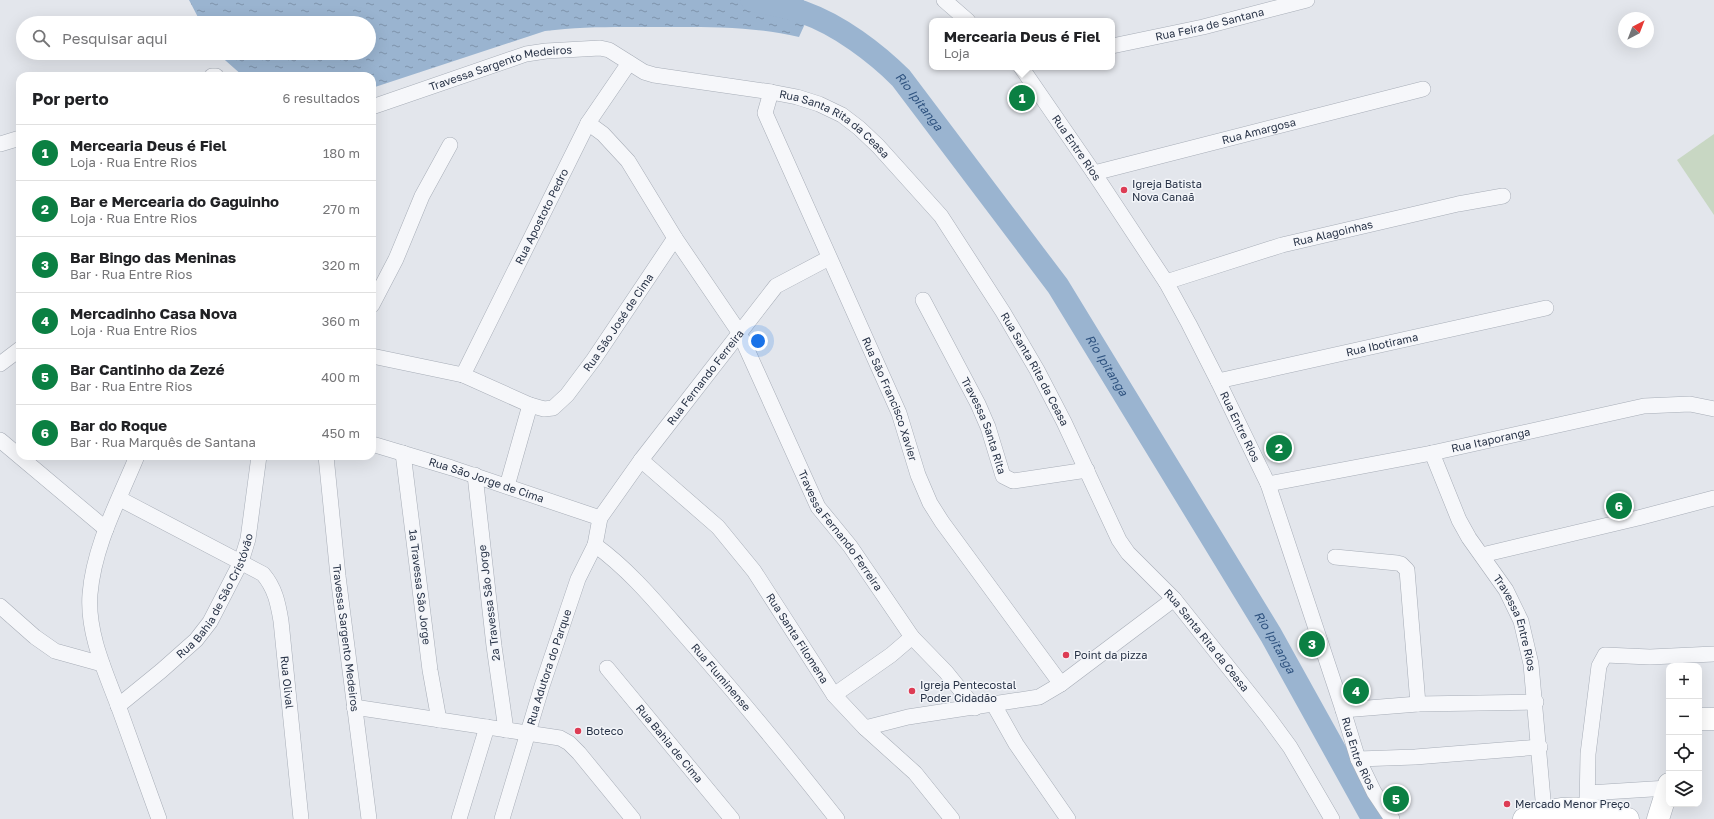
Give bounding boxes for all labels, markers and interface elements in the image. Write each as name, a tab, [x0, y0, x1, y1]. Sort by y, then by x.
street label: Rua Feira de Santana	[1154, 4, 1265, 43]
north arrow	[1618, 12, 1654, 48]
search box	[16, 16, 376, 60]
popup	[929, 18, 1115, 70]
icon: search	[30, 27, 52, 49]
text: Mercearia Deus é Fiel	[944, 27, 1100, 45]
text: Pesquisar aqui	[62, 29, 167, 47]
street label: Travessa Sargento Medeiros	[427, 43, 573, 93]
text: Loja	[944, 45, 970, 61]
water label: Rio Ipitanga	[893, 69, 947, 134]
pin: 1	[1009, 83, 1035, 113]
street label: Rua Santa Rita da Ceasa	[778, 87, 893, 160]
text: Por perto	[32, 88, 109, 109]
text: 6 resultados	[283, 90, 360, 106]
street label: Rua Entre Rios	[1050, 112, 1104, 183]
street label: Rua Amargosa	[1220, 115, 1297, 146]
text: Mercearia Deus é Fiel	[70, 136, 227, 154]
text: 1	[42, 145, 48, 161]
text: 180 m	[323, 145, 360, 161]
text: Loja · Rua Entre Rios	[70, 154, 197, 170]
street label: Rua Apostoto Pedro	[512, 166, 571, 266]
place label: Igreja Batista Nova Canaã	[1132, 177, 1202, 203]
marker: Igreja Batista Nova Canaã	[1119, 185, 1129, 195]
text: Bar e Mercearia do Gaguinho	[70, 192, 279, 210]
text: 2	[41, 201, 49, 217]
text: 270 m	[323, 201, 360, 217]
text: Loja · Rua Entre Rios	[70, 210, 197, 226]
street label: Rua Alagoinhas	[1291, 217, 1374, 248]
text: Bar Bingo das Meninas	[70, 248, 236, 266]
text: 3	[41, 257, 49, 273]
text: 320 m	[322, 257, 360, 273]
text: Bar · Rua Entre Rios	[70, 266, 192, 282]
street label: Rua São José de Cima	[580, 271, 656, 374]
text: Mercadinho Casa Nova	[70, 304, 237, 322]
street label: Rua Santa Rita da Ceasa	[999, 310, 1072, 428]
text: 4	[41, 313, 49, 329]
text: 360 m	[322, 313, 360, 329]
text: Loja · Rua Entre Rios	[70, 322, 197, 338]
street label: Rua Fernando Ferreira	[664, 327, 746, 427]
street label: Rua Ibotirama	[1345, 330, 1419, 358]
your location	[748, 331, 768, 351]
water label: Rio Ipitanga	[1082, 332, 1132, 400]
street label: Rua São Francisco Xavier	[860, 335, 920, 463]
text: Bar Cantinho da Zezé	[70, 360, 225, 378]
text: 5	[41, 369, 49, 385]
text: 400 m	[321, 369, 360, 385]
street label: Travessa Santa Rita	[959, 375, 1009, 476]
text: Bar · Rua Entre Rios	[70, 378, 192, 394]
street label: Rua Entre Rios	[1218, 389, 1263, 464]
text: Bar do Roque	[70, 416, 167, 434]
street label: Rua Itaporanga	[1450, 424, 1531, 455]
text: 6	[41, 425, 49, 441]
text: 450 m	[322, 425, 360, 441]
pin: 2	[1266, 433, 1292, 463]
text: Bar · Rua Marquês de Santana	[70, 434, 256, 450]
street label: Rua São Jorge de Cima	[427, 454, 546, 505]
street label: Travessa Fernando Ferreira	[796, 468, 885, 593]
pin: 6	[1606, 491, 1632, 521]
street label: 1ª Travessa São Jorge	[407, 529, 434, 645]
street label: Rua Bahia de São Cristóvão	[173, 532, 255, 660]
street label: 2ª Travessa São Jorge	[475, 544, 502, 662]
street label: Travessa Sargento Medeiros	[331, 563, 362, 713]
street label: Travessa Entre Rios	[1491, 572, 1539, 672]
street label: Rua Santa Rita da Ceasa	[1162, 586, 1252, 694]
street label: Rua Santa Filomena	[764, 590, 832, 686]
street label: Rua Adutora do Parque	[524, 607, 573, 726]
water label: Rio Ipitanga	[1251, 608, 1299, 677]
pin: 3	[1299, 629, 1325, 659]
street label: Rua Fluminense	[689, 641, 754, 713]
place label: Point da pizza	[1074, 648, 1147, 661]
marker: Point da pizza	[1061, 650, 1071, 660]
street label: Rua Olival	[279, 655, 297, 710]
map controls	[1666, 663, 1702, 807]
button: +	[1666, 663, 1702, 699]
pin: 4	[1343, 676, 1369, 706]
place label: Igreja Pentecostal Poder Cidadão	[920, 678, 1017, 704]
marker: Igreja Pentecostal Poder Cidadão	[907, 686, 917, 696]
button: −	[1666, 699, 1702, 735]
street label: Rua Bahia de Cima	[634, 701, 706, 785]
street label: Rua Entre Rios	[1340, 715, 1379, 792]
place label: Boteco	[586, 724, 624, 737]
marker: Boteco	[573, 726, 583, 736]
button: locate	[1666, 735, 1702, 771]
button: layers	[1666, 771, 1702, 807]
pin: 5	[1383, 784, 1409, 814]
place label: Mercado Menor Preço	[1515, 797, 1630, 810]
marker: Mercado Menor Preço	[1502, 799, 1512, 809]

